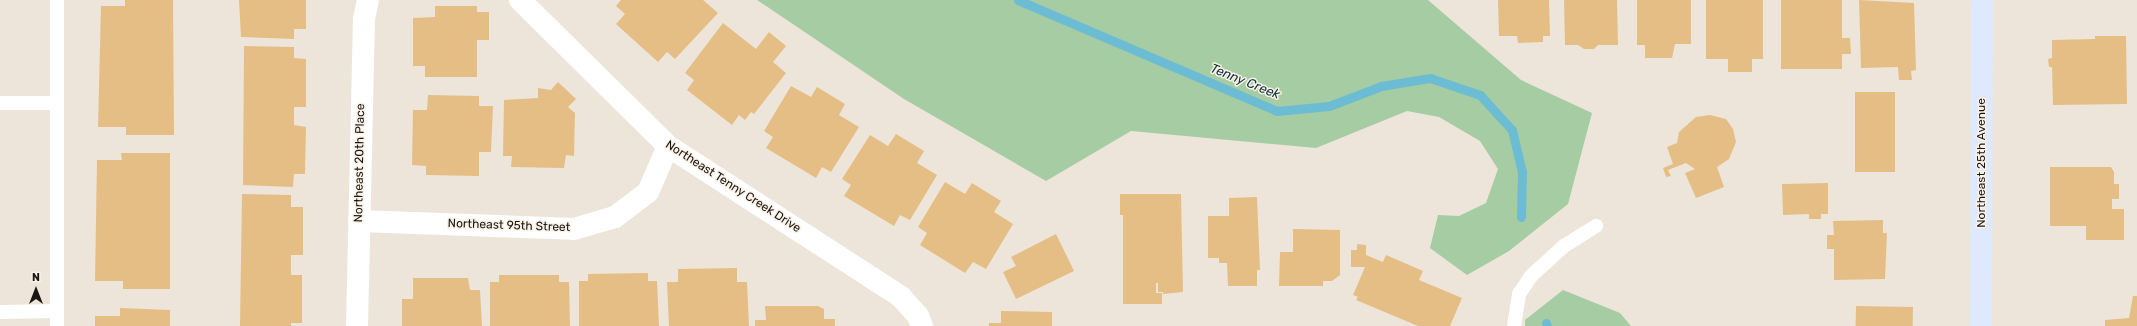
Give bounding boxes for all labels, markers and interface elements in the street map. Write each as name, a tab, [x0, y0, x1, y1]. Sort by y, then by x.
water label: Tenny Creek	[1208, 61, 1282, 103]
street label: Northeast 25th Avenue	[1975, 98, 1989, 228]
street label: Northeast 20th Place	[352, 103, 368, 223]
street label: Northeast Tenny Creek Drive	[662, 138, 804, 236]
street label: Northeast 95th Street	[447, 217, 571, 235]
north arrow	[16, 270, 56, 310]
text: N	[32, 271, 40, 284]

